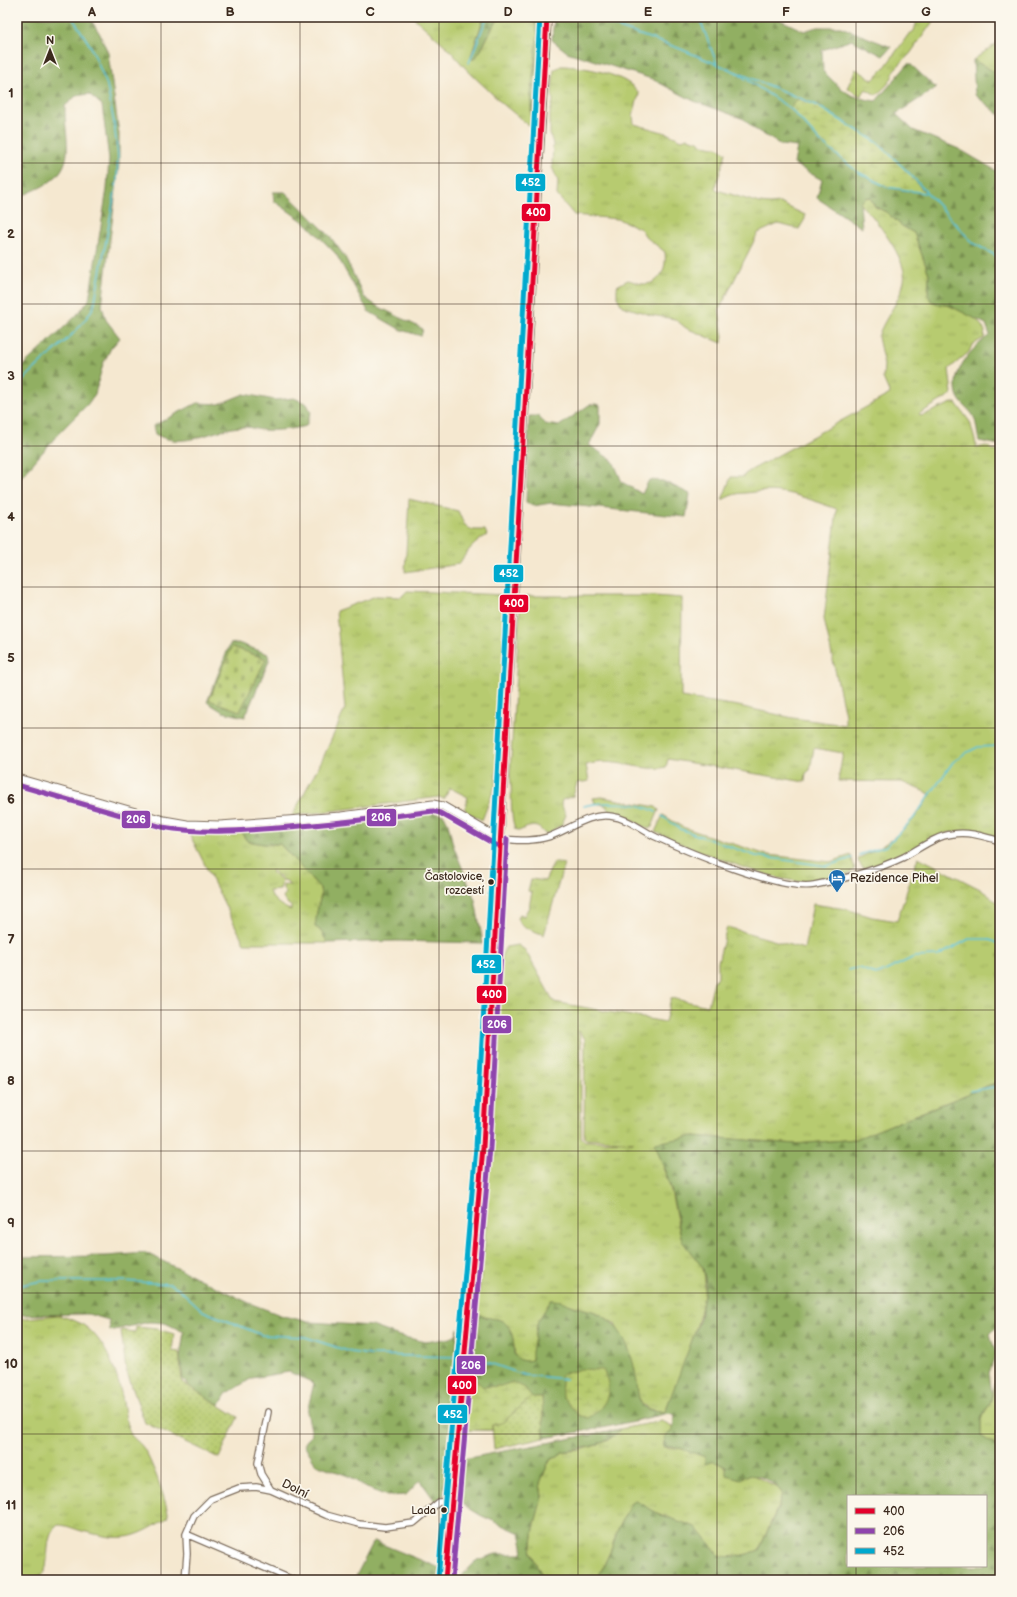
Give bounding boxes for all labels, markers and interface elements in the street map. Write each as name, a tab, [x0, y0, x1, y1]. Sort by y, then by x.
text: A	[87, 4, 96, 20]
text: B	[225, 4, 235, 20]
text: C	[365, 4, 375, 20]
text: D	[503, 4, 513, 20]
text: E	[644, 4, 653, 20]
text: F	[782, 4, 790, 20]
text: G	[921, 4, 931, 20]
north arrow	[30, 30, 70, 70]
text: N	[46, 34, 54, 47]
text: 1	[8, 85, 14, 101]
line badge: 452	[515, 173, 546, 192]
text: 452	[521, 176, 541, 189]
line badge: 400	[521, 203, 551, 222]
text: 400	[526, 206, 546, 219]
text: 2	[7, 226, 15, 242]
text: 3	[7, 368, 15, 384]
text: 4	[7, 509, 15, 525]
line badge: 452	[493, 564, 524, 583]
text: 452	[499, 567, 519, 580]
line badge: 400	[499, 594, 529, 613]
text: 400	[504, 597, 524, 610]
text: 5	[7, 650, 15, 666]
text: 6	[7, 791, 15, 807]
line badge: 206	[366, 808, 397, 827]
line badge: 206	[121, 810, 151, 829]
text: 206	[371, 811, 391, 824]
text: 206	[126, 813, 146, 826]
hotel icon: Rezidence Pihel	[827, 868, 847, 893]
place label: Častolovice, rozcestí	[425, 869, 484, 897]
place label: Rezidence Pihel	[850, 871, 938, 886]
marker: Častolovice, rozcestí	[486, 877, 496, 887]
text: 7	[7, 932, 15, 948]
line badge: 452	[471, 954, 502, 974]
text: 452	[476, 958, 496, 971]
line badge: 400	[476, 985, 507, 1004]
text: 400	[482, 988, 502, 1001]
line badge: 206	[482, 1015, 512, 1034]
text: 206	[487, 1018, 507, 1031]
text: 8	[7, 1073, 15, 1089]
text: 9	[7, 1215, 15, 1231]
line badge: 206	[456, 1355, 486, 1375]
text: 10	[4, 1356, 18, 1372]
text: 206	[461, 1359, 481, 1372]
line badge: 400	[447, 1375, 477, 1395]
text: 400	[452, 1379, 472, 1392]
line badge: 452	[437, 1404, 468, 1424]
text: 452	[443, 1408, 463, 1421]
street label: Dolní	[279, 1476, 311, 1502]
legend	[847, 1495, 987, 1567]
text: 11	[6, 1497, 16, 1513]
place label: Lada	[411, 1504, 436, 1517]
text: 400	[883, 1504, 904, 1519]
marker: Lada	[439, 1505, 449, 1515]
text: 206	[883, 1524, 904, 1539]
text: 452	[883, 1544, 904, 1559]

